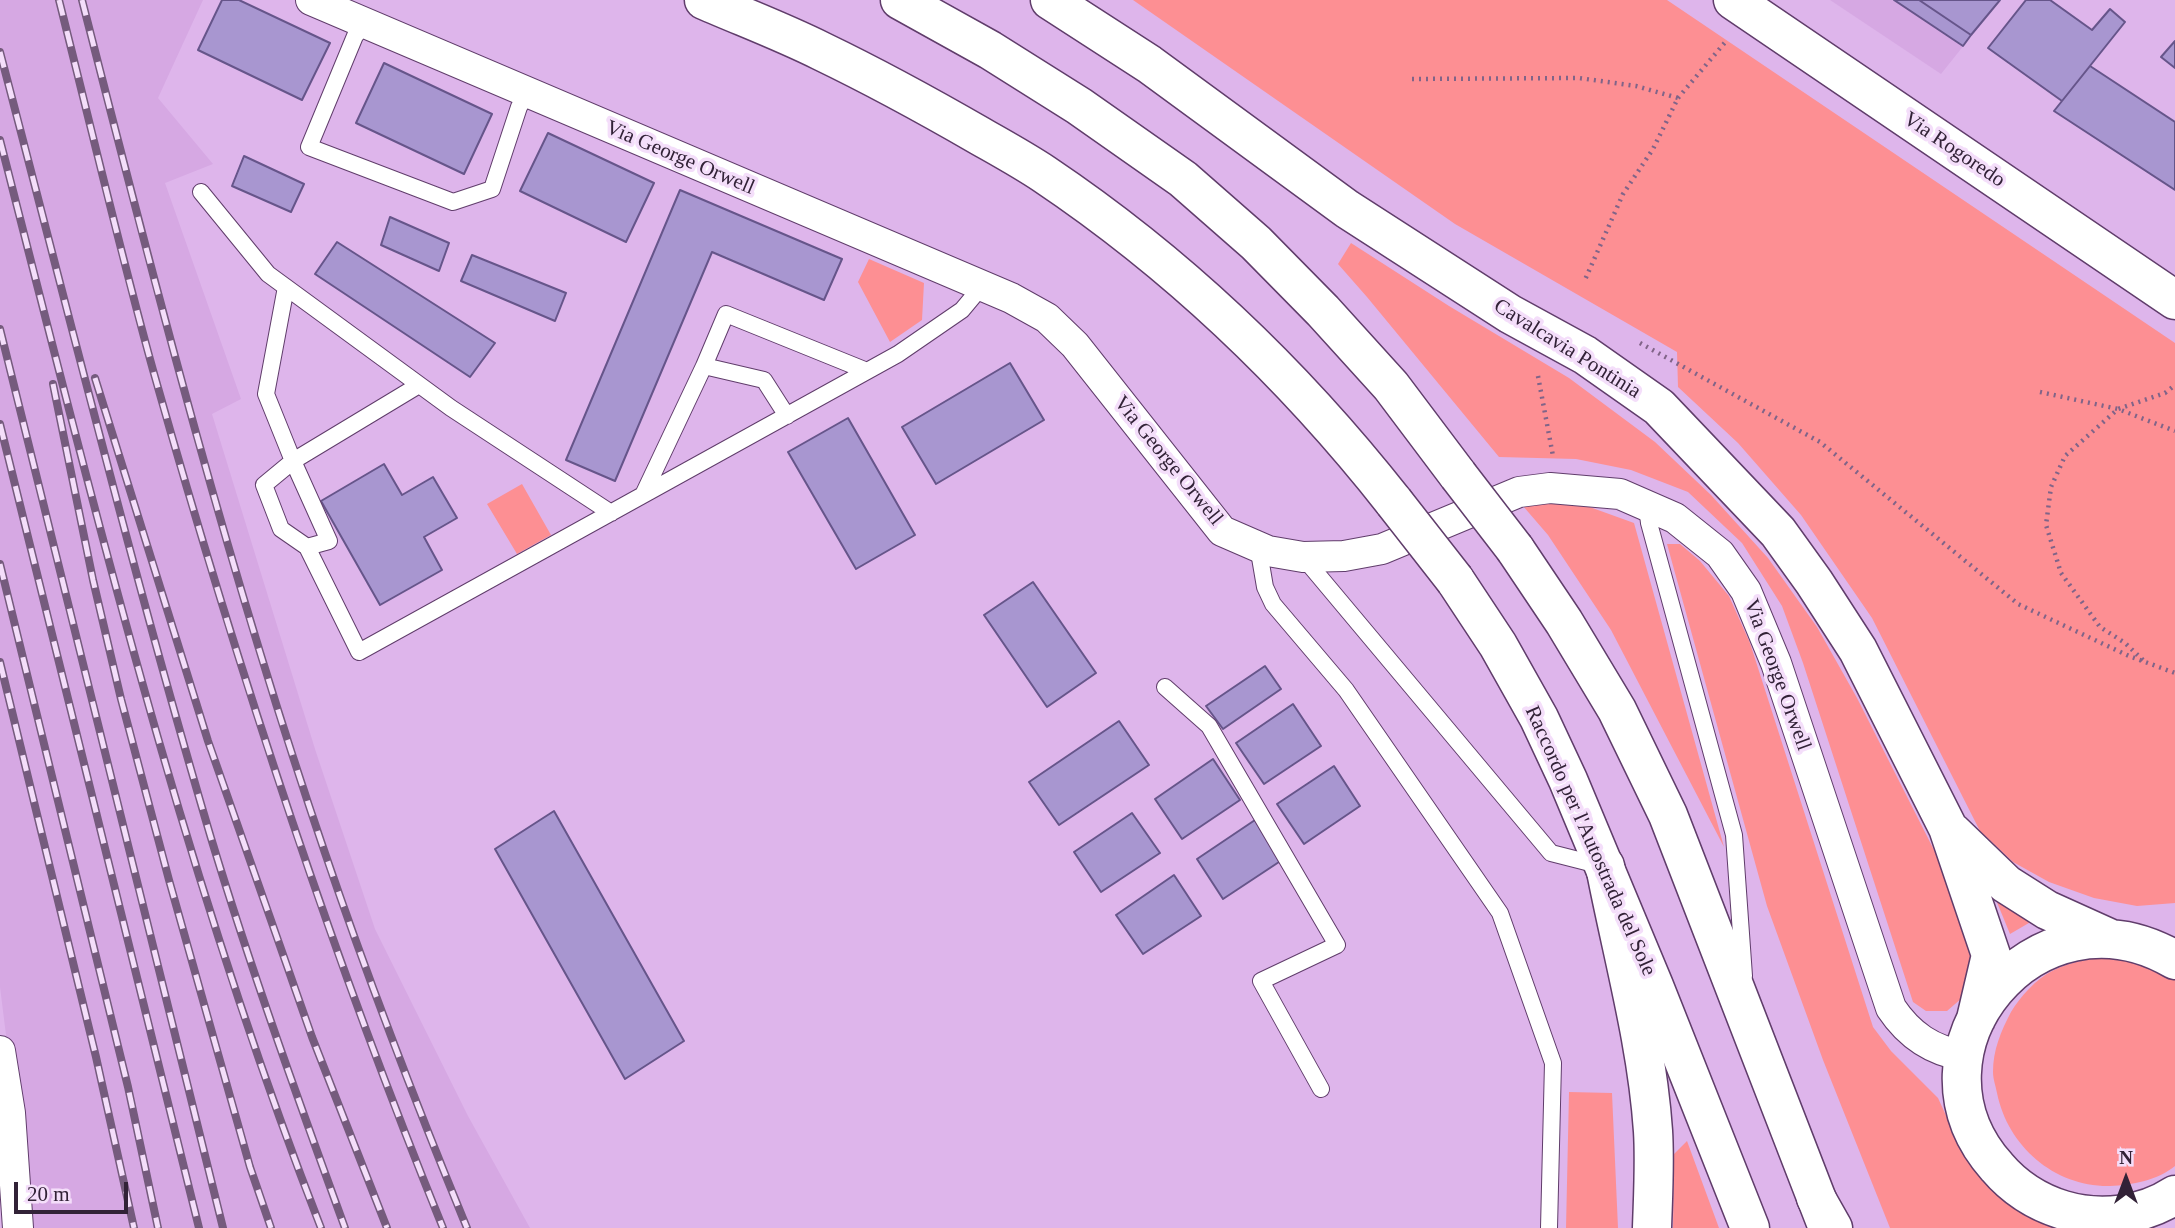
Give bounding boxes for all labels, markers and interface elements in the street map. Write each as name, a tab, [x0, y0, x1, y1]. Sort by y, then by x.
street label: Via Rogoredo	[1898, 107, 2010, 193]
street label: Via George Orwell	[602, 115, 758, 201]
street label: Cavalcavia Pontinia	[1489, 294, 1645, 404]
street label: Via George Orwell	[1108, 391, 1228, 531]
street label: Via George Orwell	[1738, 596, 1816, 754]
street label: Raccordo per l'Autostrada del Sole	[1519, 702, 1661, 980]
north arrow	[2091, 1144, 2161, 1214]
text: N	[2119, 1147, 2133, 1168]
scale bar	[18, 1168, 131, 1212]
text: 20 m	[27, 1182, 70, 1206]

